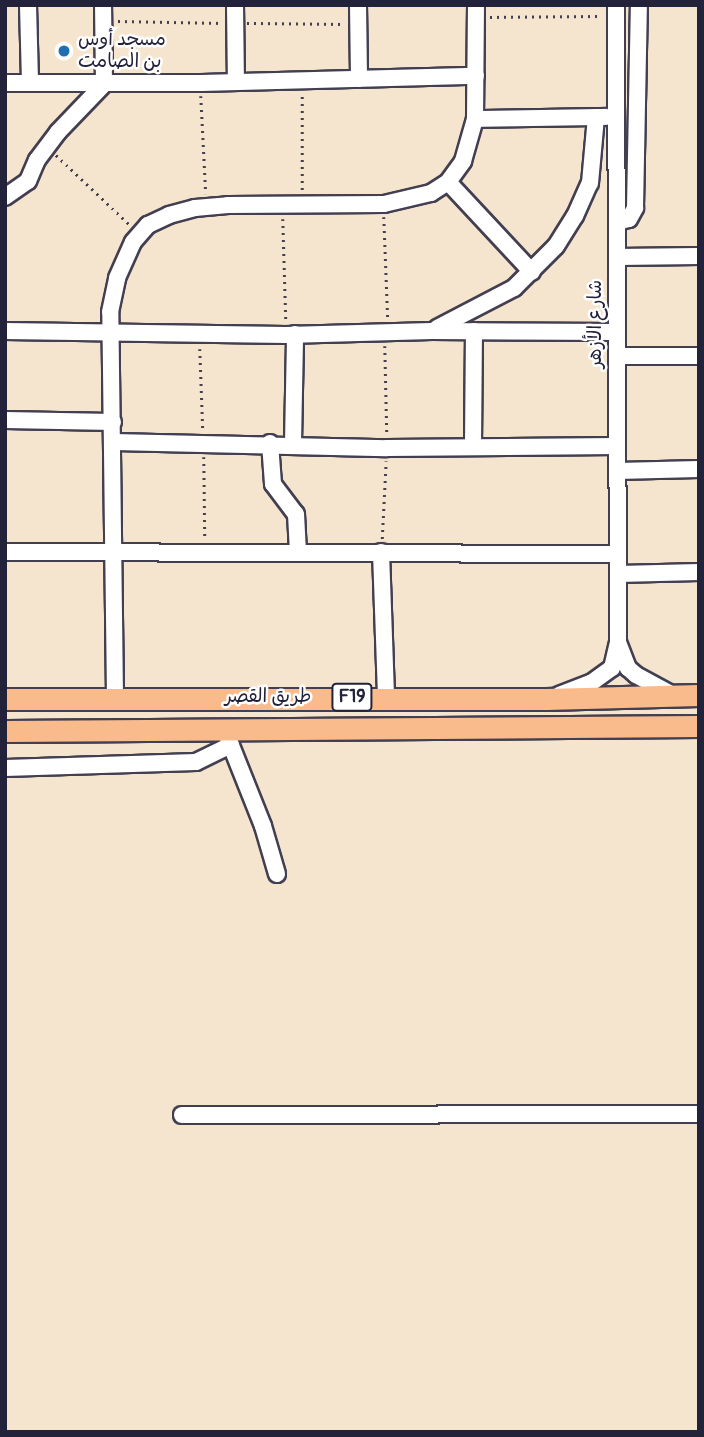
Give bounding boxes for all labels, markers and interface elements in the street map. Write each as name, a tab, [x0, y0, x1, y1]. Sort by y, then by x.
place label: مسجد أوس بن الصامت	[78, 29, 166, 73]
marker: مسجد أوس بن الصامت	[56, 43, 72, 59]
street label: شارع الأزهر	[585, 280, 607, 368]
road number: F19	[331, 682, 373, 712]
street label: طريق القصر	[225, 686, 311, 708]

